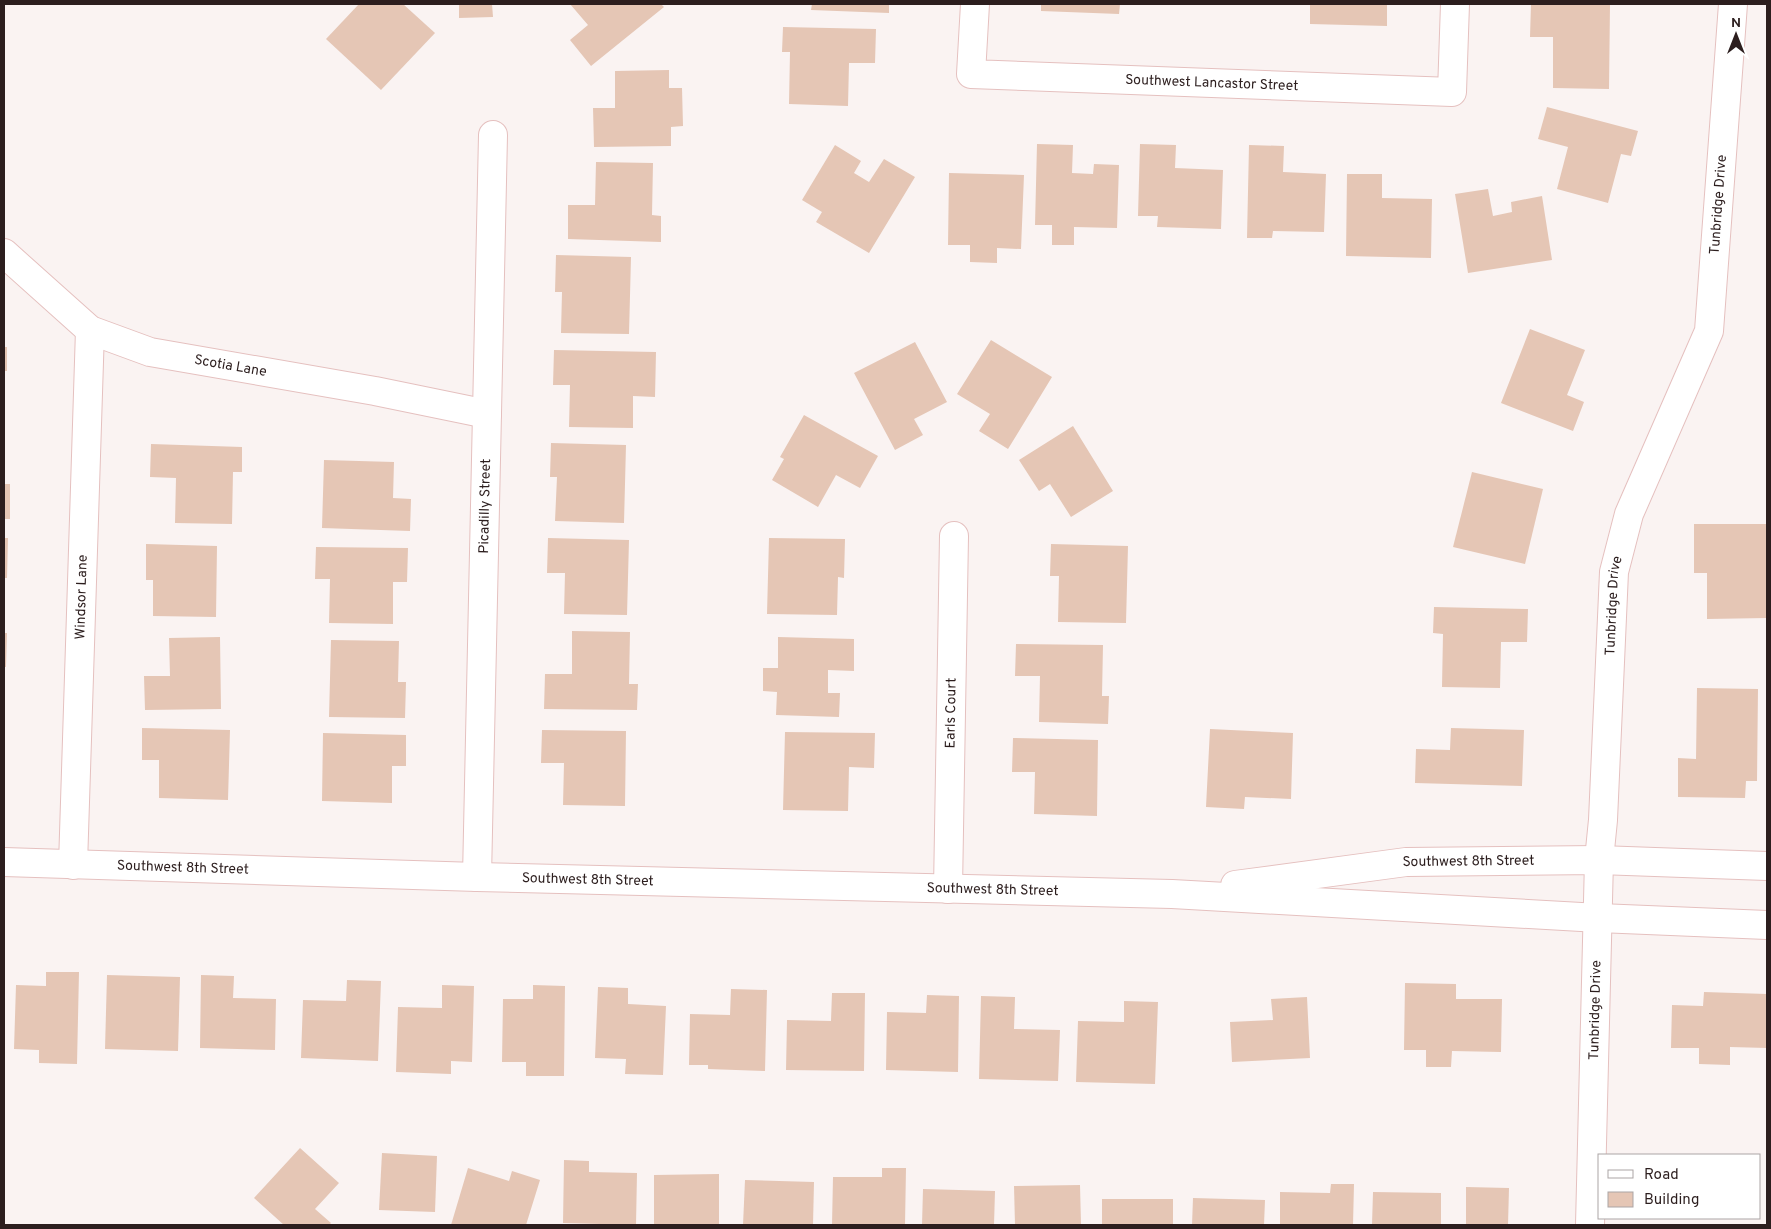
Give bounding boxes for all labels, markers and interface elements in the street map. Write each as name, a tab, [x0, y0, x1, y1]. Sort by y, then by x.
north arrow	[1711, 10, 1761, 60]
text: N	[1731, 15, 1741, 32]
street label: Southwest Lancastor Street	[1125, 71, 1299, 95]
street label: Tunbridge Drive	[1706, 154, 1730, 255]
street label: Scotia Lane	[193, 351, 268, 381]
street label: Picadilly Street	[475, 458, 495, 554]
street label: Windsor Lane	[72, 554, 91, 640]
street label: Tunbridge Drive	[1602, 554, 1626, 656]
street label: Earls Court	[942, 678, 960, 749]
street label: Southwest 8th Street	[1402, 852, 1535, 871]
street label: Southwest 8th Street	[117, 857, 249, 878]
street label: Southwest 8th Street	[522, 870, 654, 890]
street label: Southwest 8th Street	[926, 880, 1059, 900]
street label: Tunbridge Drive	[1586, 960, 1605, 1060]
legend	[1598, 1154, 1761, 1219]
text: Road	[1644, 1166, 1679, 1185]
text: Building	[1644, 1191, 1699, 1210]

